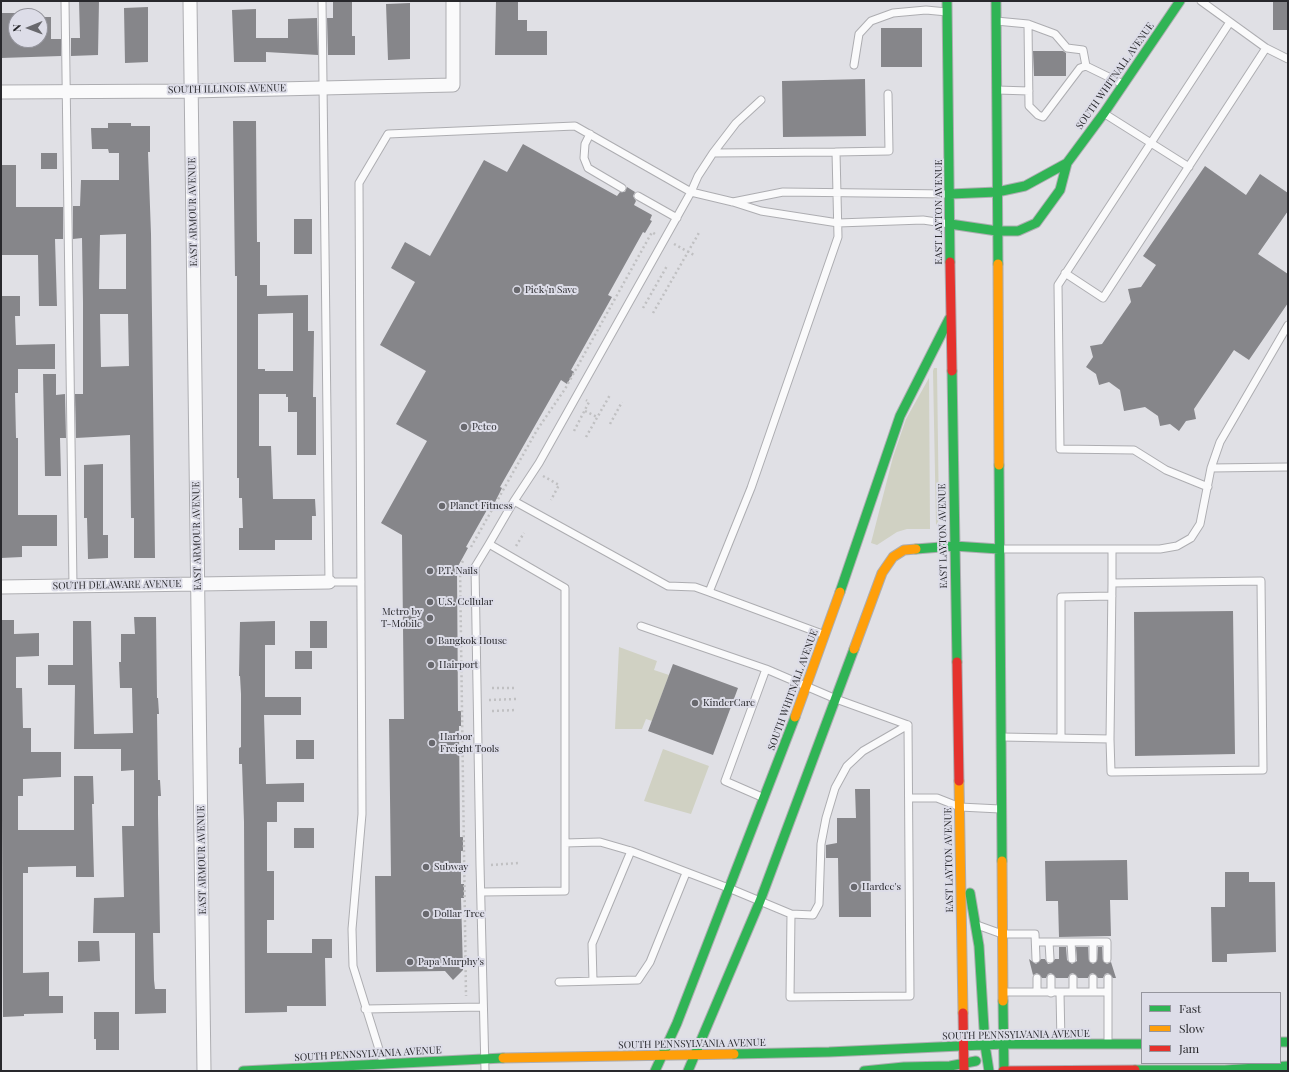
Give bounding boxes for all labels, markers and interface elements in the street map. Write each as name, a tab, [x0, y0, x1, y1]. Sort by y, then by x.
north arrow	[8, 8, 48, 48]
street label: SOUTH WHITNALL AVENUE	[1073, 20, 1157, 132]
text: N	[9, 24, 24, 32]
street label: SOUTH ILLINOIS AVENUE	[168, 82, 286, 96]
street label: EAST ARMOUR AVENUE	[186, 157, 200, 267]
street label: EAST LAYTON AVENUE	[933, 159, 945, 265]
place label: Pick 'n Save	[525, 284, 577, 296]
marker: Pick 'n Save	[512, 285, 522, 295]
place label: Petco	[472, 421, 497, 433]
marker: Petco	[459, 422, 469, 432]
street label: EAST ARMOUR AVENUE	[190, 481, 204, 591]
street label: EAST LAYTON AVENUE	[936, 483, 950, 589]
place label: Planet Fitness	[450, 500, 513, 512]
marker: Planet Fitness	[437, 501, 447, 511]
place label: P.T. Nails	[438, 565, 478, 577]
marker: P.T. Nails	[425, 566, 435, 576]
street label: SOUTH DELAWARE AVENUE	[53, 578, 181, 592]
place label: U.S. Cellular	[438, 596, 493, 608]
marker: U.S. Cellular	[425, 597, 435, 607]
place label: Metro by T-Mobile	[381, 606, 422, 630]
marker: Metro by T-Mobile	[425, 613, 435, 623]
street label: SOUTH WHITNALL AVENUE	[766, 628, 820, 752]
place label: Bangkok House	[438, 635, 507, 647]
marker: Bangkok House	[425, 636, 435, 646]
place label: Hairport	[439, 659, 478, 671]
marker: Hairport	[426, 660, 436, 670]
place label: KinderCare	[703, 697, 755, 709]
marker: KinderCare	[690, 698, 700, 708]
place label: Harbor Freight Tools	[440, 731, 499, 754]
marker: Harbor Freight Tools	[427, 738, 437, 748]
street label: EAST ARMOUR AVENUE	[195, 805, 209, 915]
street label: EAST LAYTON AVENUE	[942, 807, 956, 913]
place label: Subway	[434, 861, 468, 873]
marker: Subway	[421, 862, 431, 872]
place label: Hardee's	[862, 881, 901, 893]
marker: Hardee's	[849, 882, 859, 892]
place label: Dollar Tree	[434, 908, 485, 920]
marker: Dollar Tree	[421, 909, 431, 919]
place label: Papa Murphy's	[418, 956, 484, 968]
marker: Papa Murphy's	[405, 957, 415, 967]
legend	[1141, 992, 1281, 1064]
text: Fast	[1179, 1000, 1201, 1016]
text: Slow	[1179, 1020, 1205, 1036]
street label: SOUTH PENNSYLVANIA AVENUE	[942, 1028, 1090, 1042]
street label: SOUTH PENNSYLVANIA AVENUE	[618, 1037, 766, 1051]
text: Jam	[1179, 1040, 1199, 1056]
street label: SOUTH PENNSYLVANIA AVENUE	[294, 1044, 442, 1064]

